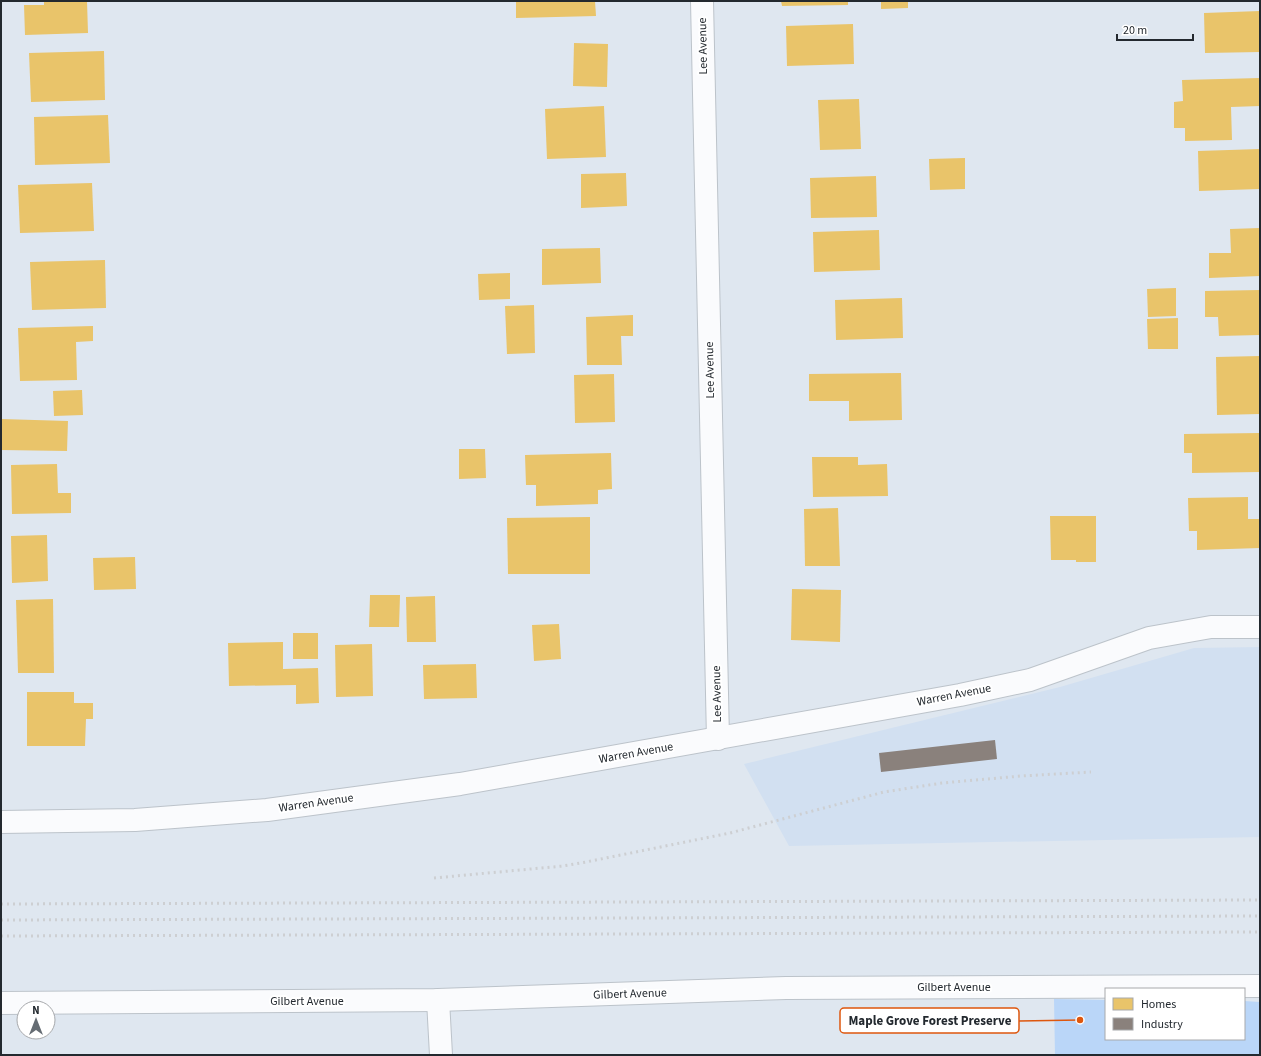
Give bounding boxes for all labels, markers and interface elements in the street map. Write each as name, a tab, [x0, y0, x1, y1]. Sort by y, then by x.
scale bar	[1117, 16, 1193, 42]
street label: Lee Avenue	[694, 17, 712, 75]
text: 20 m	[1123, 22, 1147, 39]
street label: Lee Avenue	[701, 341, 719, 399]
street label: Lee Avenue	[708, 665, 726, 723]
street label: Warren Avenue	[915, 679, 993, 711]
street label: Warren Avenue	[597, 738, 675, 768]
street label: Warren Avenue	[277, 789, 355, 817]
street label: Gilbert Avenue	[917, 979, 991, 996]
street label: Gilbert Avenue	[593, 984, 667, 1004]
legend	[1105, 988, 1245, 1040]
street label: Gilbert Avenue	[270, 993, 344, 1010]
text: Homes	[1141, 996, 1176, 1013]
north arrow	[16, 1000, 56, 1040]
text: N	[32, 1003, 40, 1018]
callout: Maple Grove Forest Preserve	[840, 1008, 1019, 1033]
text: Maple Grove Forest Preserve	[848, 1012, 1012, 1030]
text: Industry	[1141, 1016, 1183, 1033]

